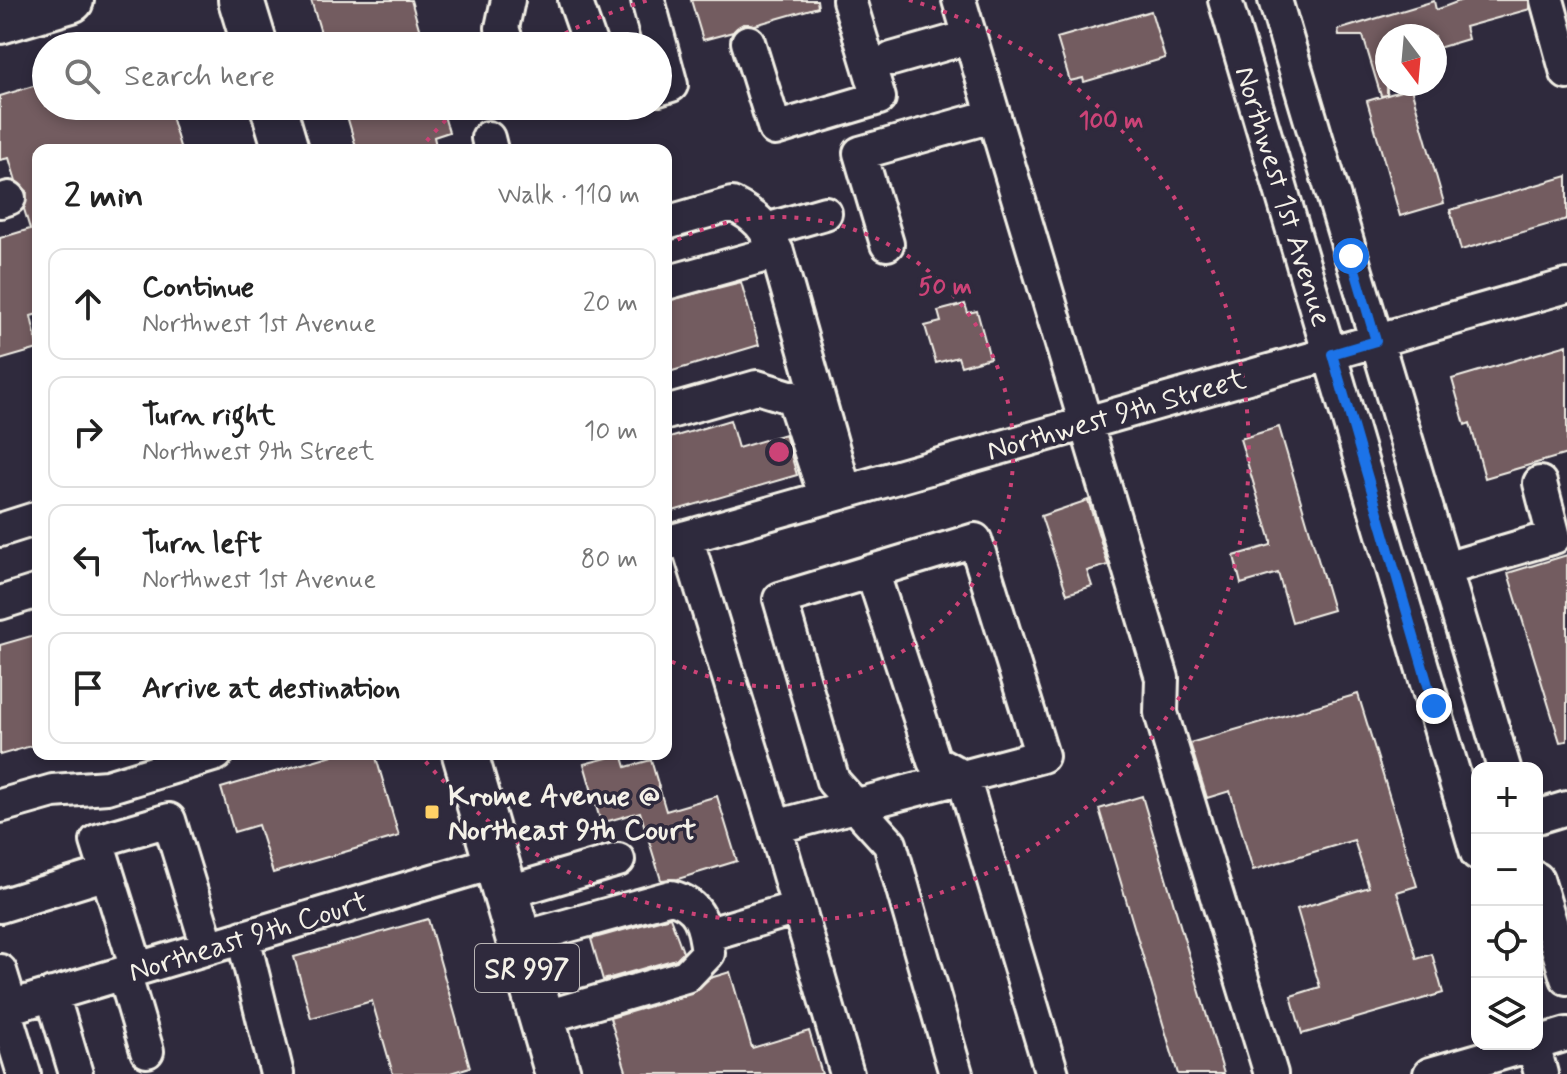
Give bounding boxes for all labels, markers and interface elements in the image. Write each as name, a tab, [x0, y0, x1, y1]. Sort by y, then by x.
north arrow	[1375, 24, 1447, 96]
search box	[32, 32, 672, 120]
icon: search	[60, 54, 104, 98]
text: Search here	[124, 57, 275, 96]
street label: Northwest 1st Avenue	[1224, 62, 1341, 331]
text: 100 m	[1079, 106, 1143, 137]
text: 2 min	[64, 174, 144, 219]
text: Walk · 110 m	[498, 179, 640, 213]
route start	[1333, 238, 1369, 274]
text: Continue	[142, 268, 254, 307]
text: 50 m	[918, 272, 972, 303]
icon: ahead	[66, 282, 110, 326]
text: 20 m	[583, 287, 638, 321]
text: Northwest 1st Avenue	[142, 307, 376, 341]
street label: Northwest 9th Street	[982, 360, 1251, 471]
text: Turn right	[142, 396, 275, 435]
icon: right	[66, 410, 110, 454]
text: 10 m	[584, 415, 638, 449]
text: Northwest 9th Street	[142, 435, 374, 469]
centre of rings	[765, 438, 793, 466]
text: Turn left	[142, 524, 262, 563]
icon: left	[66, 538, 110, 582]
text: 80 m	[581, 543, 638, 577]
text: Northwest 1st Avenue	[142, 563, 376, 597]
icon: arrive	[66, 666, 110, 710]
text: Arrive at destination	[142, 669, 400, 708]
route end	[1416, 688, 1452, 724]
map controls	[1471, 762, 1543, 1050]
button: +	[1471, 762, 1543, 834]
place label: Krome Avenue @ Northeast 9th Court	[448, 777, 696, 850]
marker: Krome Avenue @ Northeast 9th Court	[423, 803, 441, 821]
button: −	[1471, 834, 1543, 906]
street label: Northeast 9th Court	[124, 883, 373, 992]
button: locate	[1471, 906, 1543, 978]
road number: SR 997	[475, 944, 579, 992]
button: layers	[1471, 978, 1543, 1050]

